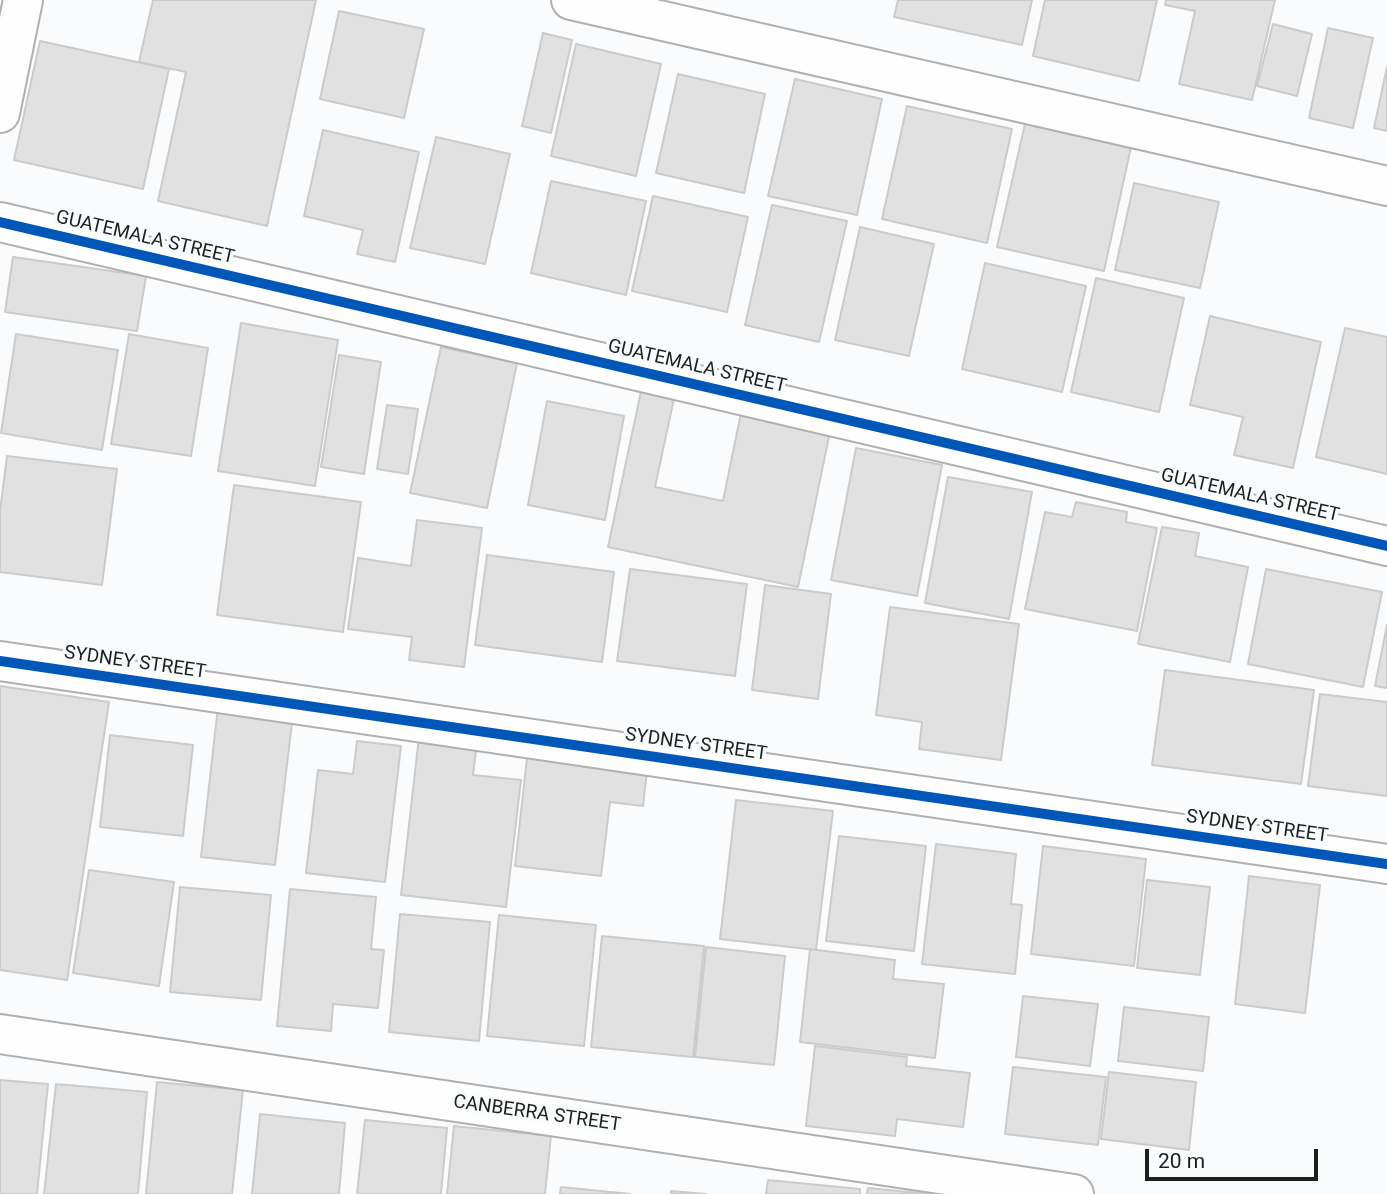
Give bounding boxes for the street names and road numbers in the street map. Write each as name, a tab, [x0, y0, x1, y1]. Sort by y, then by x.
street label: GUATEMALA STREET	[54, 206, 236, 270]
street label: GUATEMALA STREET	[606, 335, 788, 399]
street label: GUATEMALA STREET	[1159, 464, 1341, 528]
street label: SYDNEY STREET	[63, 642, 207, 684]
street label: SYDNEY STREET	[624, 724, 768, 766]
street label: SYDNEY STREET	[1185, 806, 1329, 848]
street label: CANBERRA STREET	[452, 1091, 622, 1137]

